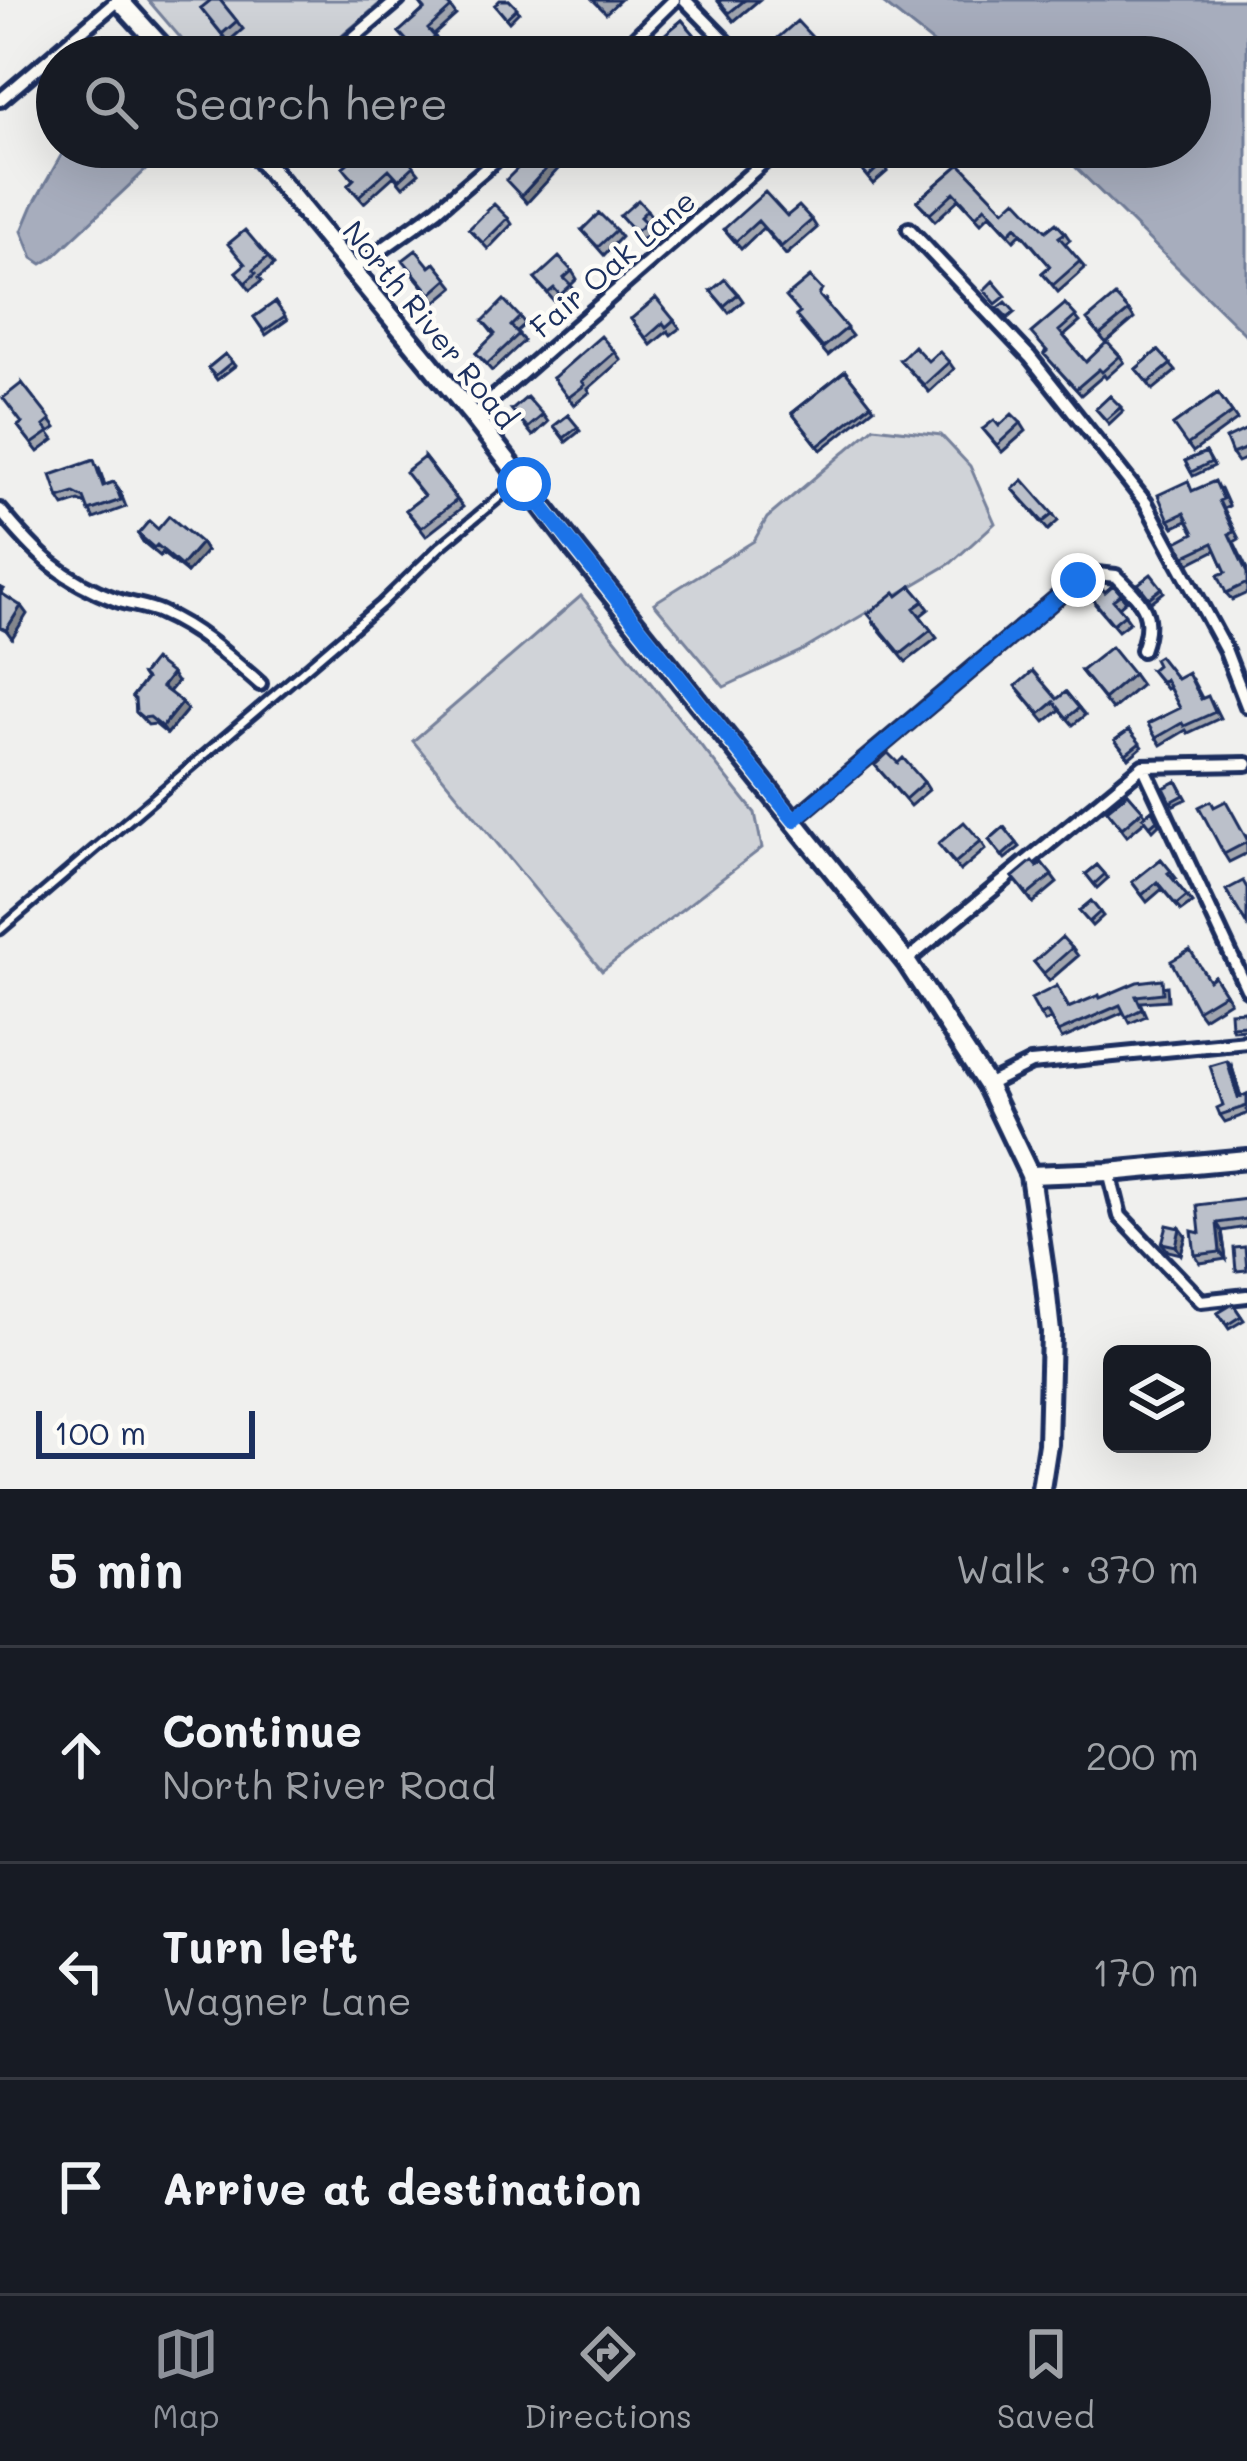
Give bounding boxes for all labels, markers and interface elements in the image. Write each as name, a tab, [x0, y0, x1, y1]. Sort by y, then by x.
search box	[36, 36, 1211, 168]
icon: search	[78, 69, 144, 135]
text: Search here	[174, 73, 448, 131]
street label: Fair Oak Lane	[521, 180, 703, 346]
street label: North River Road	[335, 212, 527, 436]
route start	[497, 457, 551, 511]
route end	[1051, 553, 1105, 607]
map controls	[1103, 1345, 1211, 1453]
button: layers	[1103, 1345, 1211, 1453]
scale bar	[36, 1405, 255, 1458]
text: 100 m	[54, 1410, 146, 1453]
text: 5 min	[48, 1534, 183, 1601]
text: Walk · 370 m	[956, 1542, 1199, 1593]
text: Continue	[162, 1700, 362, 1758]
icon: ahead	[48, 1722, 114, 1788]
text: 200 m	[1086, 1729, 1199, 1780]
text: North River Road	[162, 1758, 496, 1809]
text: Turn left	[162, 1916, 358, 1974]
icon: left	[48, 1938, 114, 2004]
text: 170 m	[1092, 1945, 1199, 1996]
text: Wagner Lane	[162, 1974, 412, 2025]
icon: arrive	[48, 2154, 114, 2220]
text: Arrive at destination	[162, 2158, 642, 2216]
tab: Map	[152, 2321, 220, 2436]
tab: Directions	[524, 2321, 692, 2436]
tab: Saved	[997, 2321, 1095, 2436]

